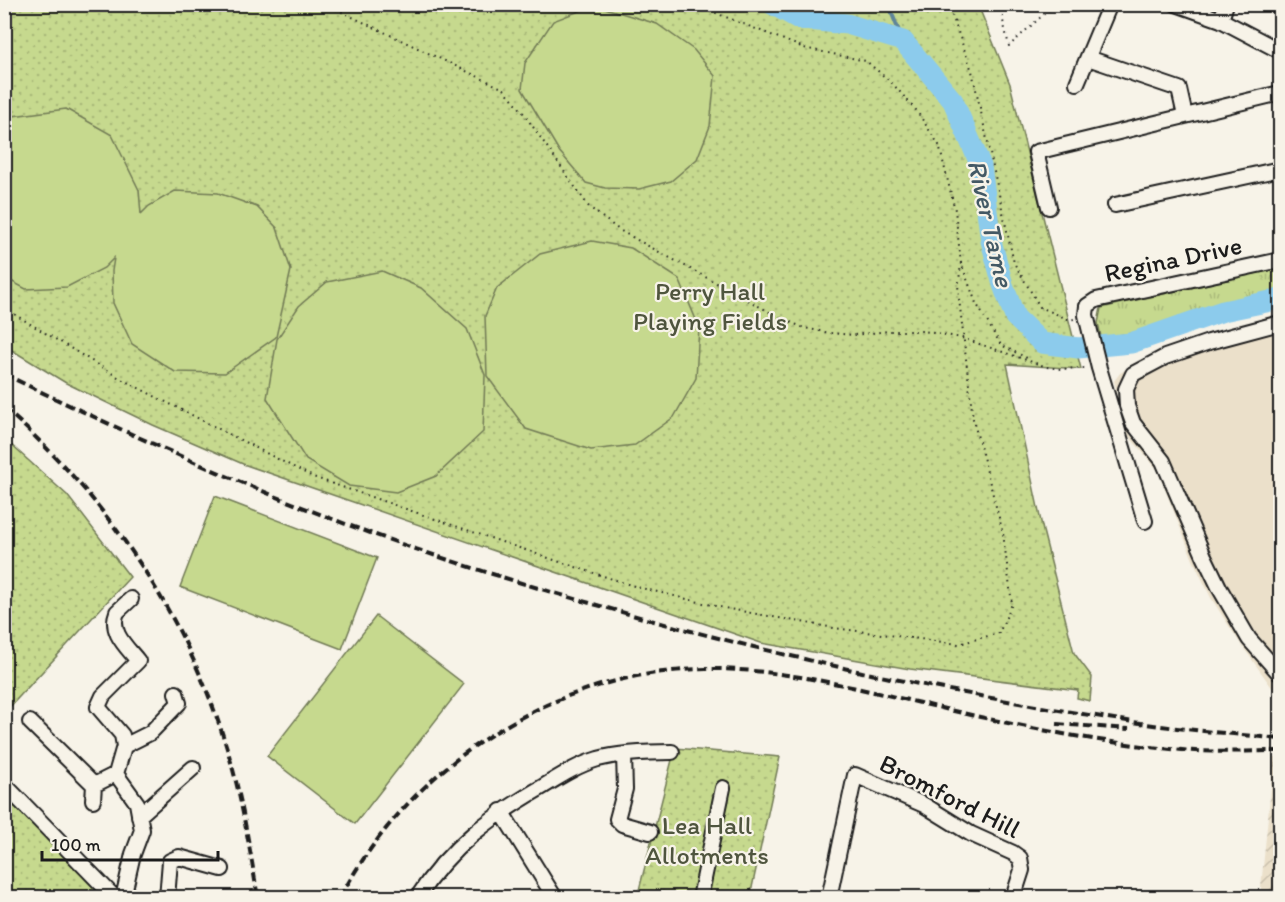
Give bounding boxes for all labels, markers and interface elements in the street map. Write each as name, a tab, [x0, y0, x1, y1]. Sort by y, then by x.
water label: River Tame	[960, 156, 1022, 291]
street label: Regina Drive	[1101, 229, 1245, 289]
park label: Perry Hall Playing Fields	[633, 275, 787, 337]
street label: Bromford Hill	[874, 747, 1026, 845]
park label: Lea Hall Allotments	[645, 809, 769, 871]
scale bar	[42, 824, 218, 862]
text: 100 m	[51, 834, 101, 856]

